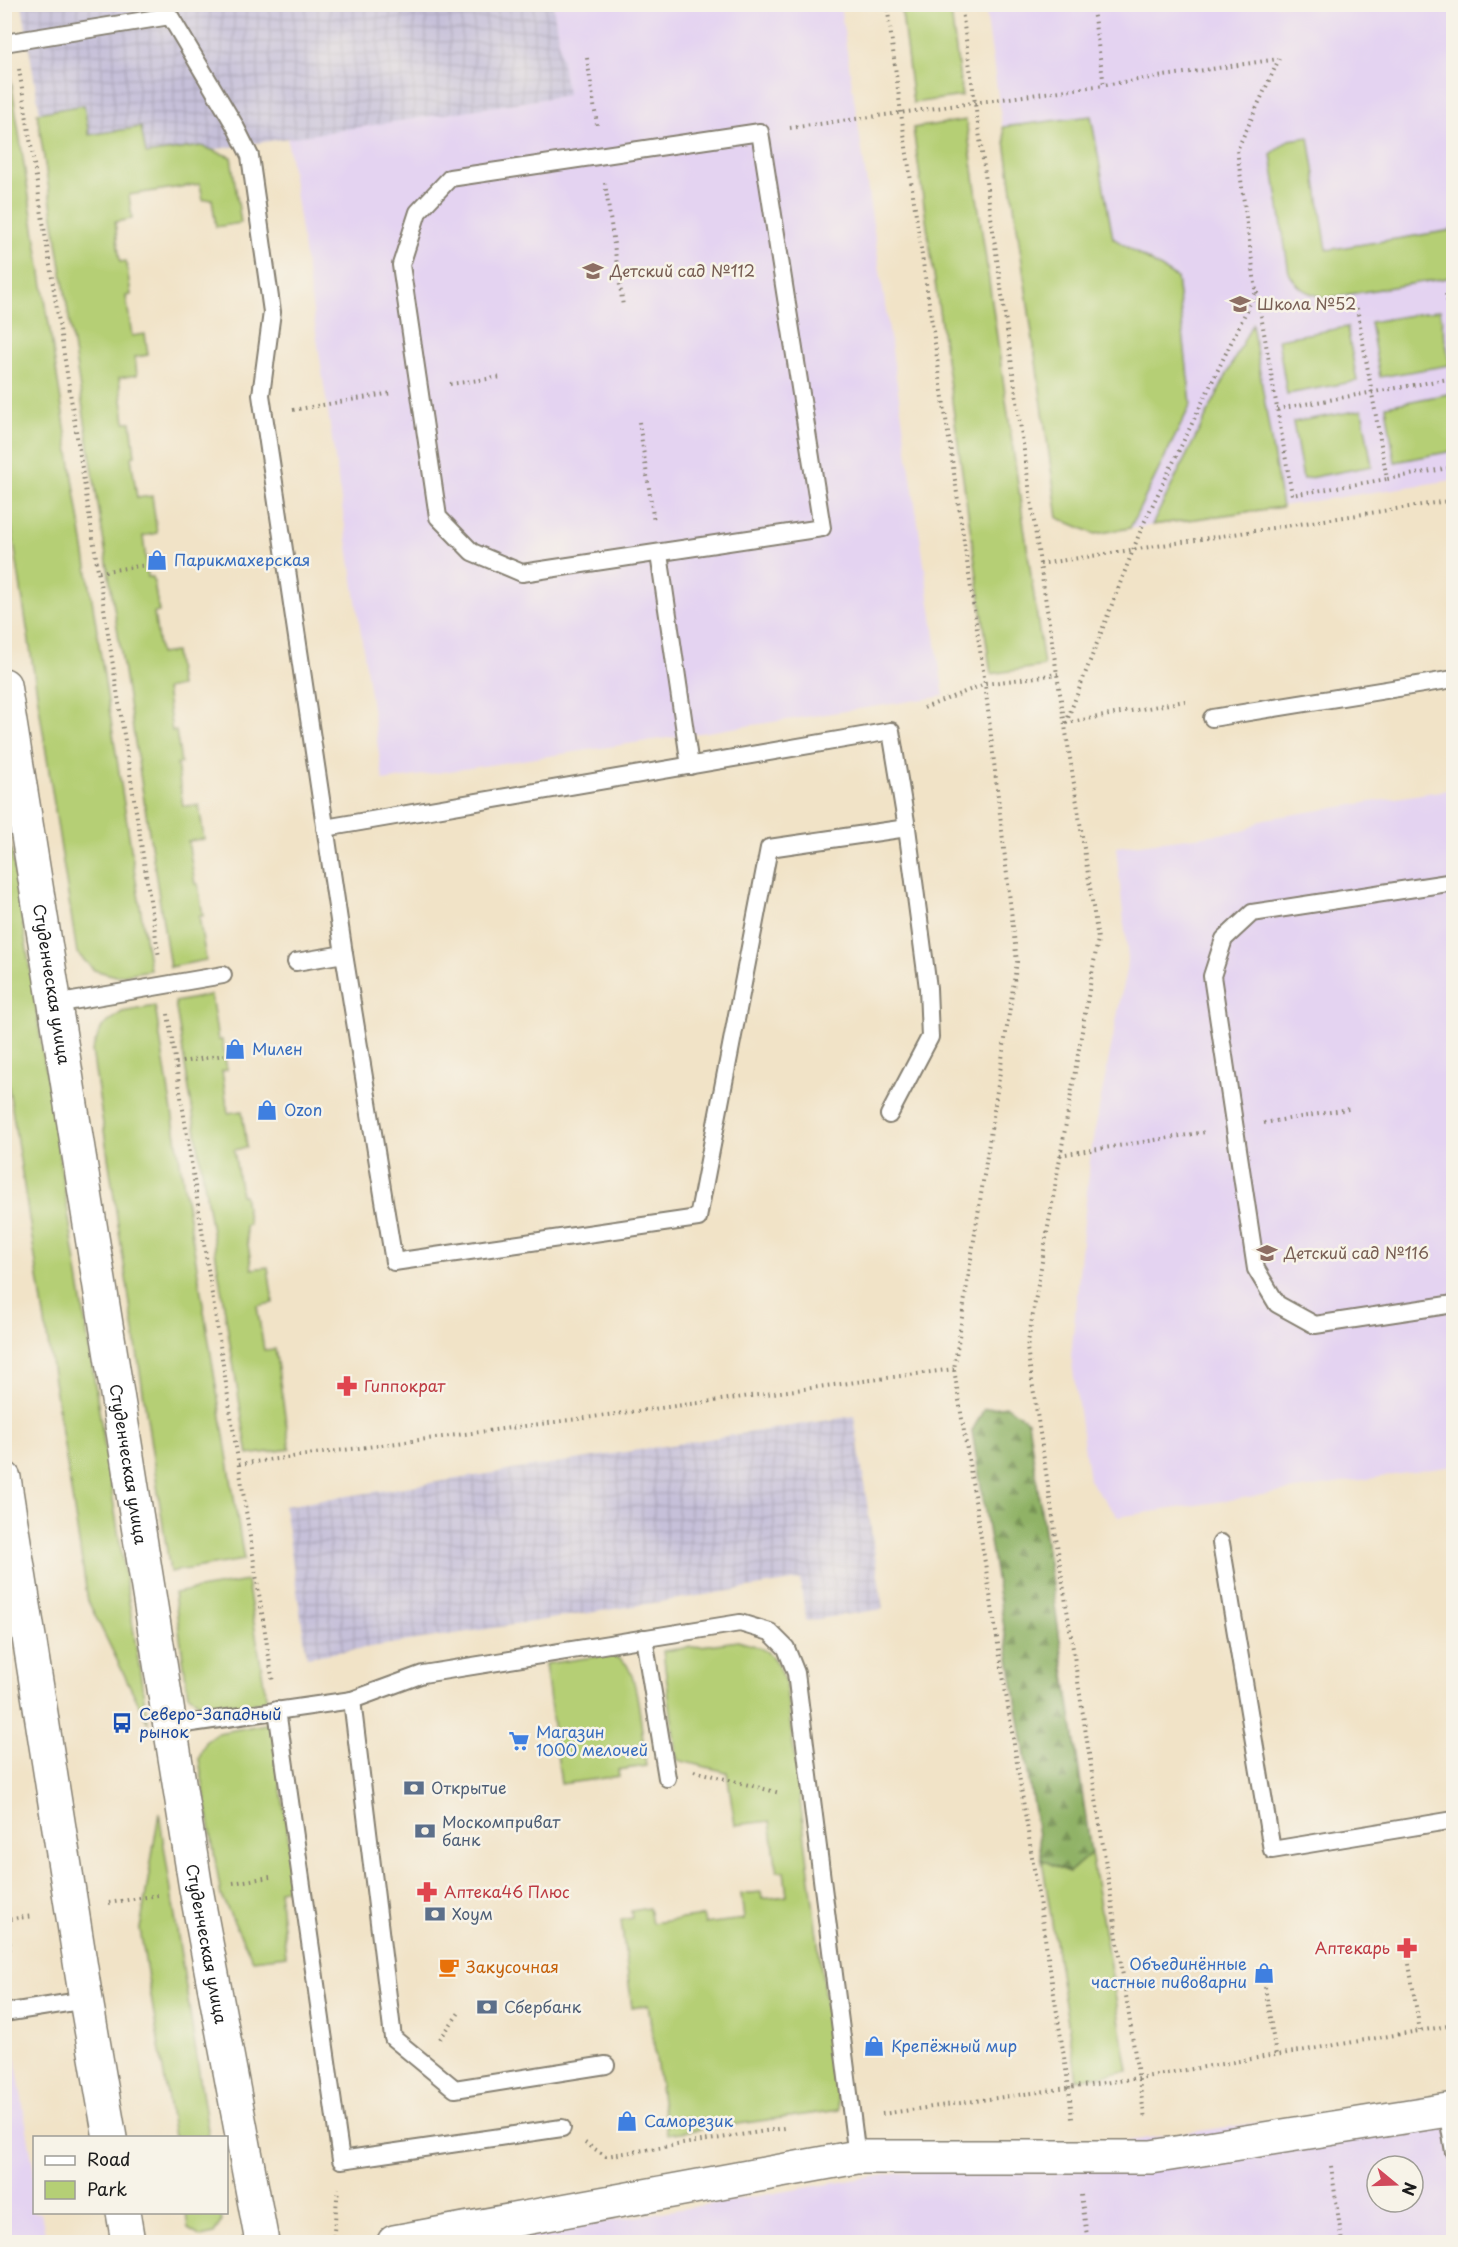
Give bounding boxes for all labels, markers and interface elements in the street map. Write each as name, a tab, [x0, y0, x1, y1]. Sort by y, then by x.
place label: Детский сад №112	[609, 258, 755, 282]
school or university icon: Детский сад №112	[581, 259, 605, 283]
place label: Школа №52	[1257, 291, 1356, 315]
school or university icon: Школа №52	[1228, 292, 1252, 316]
place label: Парикмахерская	[174, 547, 310, 571]
shop icon: Парикмахерская	[145, 548, 169, 572]
street label: Студенческая улица	[28, 902, 77, 1066]
place label: Милен	[252, 1036, 303, 1060]
shop icon: Милен	[223, 1037, 247, 1061]
place label: Ozon	[284, 1097, 322, 1121]
shop icon: Ozon	[255, 1098, 279, 1122]
place label: Детский сад №116	[1283, 1240, 1429, 1264]
school or university icon: Детский сад №116	[1255, 1241, 1279, 1265]
place label: Гиппократ	[364, 1373, 446, 1397]
pharmacy icon: Гиппократ	[335, 1374, 359, 1398]
street label: Студенческая улица	[105, 1382, 154, 1546]
place label: Северо-Западный рынок	[139, 1701, 282, 1743]
bus stop icon: Северо-Западный рынок	[110, 1711, 134, 1735]
place label: Магазин 1000 мелочей	[536, 1719, 648, 1761]
supermarket icon: Магазин 1000 мелочей	[507, 1729, 531, 1753]
place label: Открытие	[431, 1775, 507, 1799]
bank icon: Открытие	[402, 1776, 426, 1800]
place label: Москомприват банк	[442, 1809, 561, 1851]
bank icon: Москомприват банк	[413, 1819, 437, 1843]
street label: Студенческая улица	[181, 1862, 234, 2026]
place label: Аптека46 Плюс	[444, 1879, 570, 1903]
pharmacy icon: Аптека46 Плюс	[415, 1880, 439, 1904]
place label: Хоум	[452, 1901, 493, 1925]
bank icon: Хоум	[423, 1902, 447, 1926]
place label: Аптекарь	[1315, 1935, 1390, 1959]
pharmacy icon: Аптекарь	[1395, 1936, 1419, 1960]
place label: Объединённые частные пивоварни	[1091, 1951, 1247, 1993]
place label: Закусочная	[466, 1954, 559, 1978]
cafe icon: Закусочная	[437, 1955, 461, 1979]
shop icon: Объединённые частные пивоварни	[1252, 1961, 1276, 1985]
place label: Сбербанк	[504, 1994, 582, 2018]
bank icon: Сбербанк	[475, 1995, 499, 2019]
place label: Крепёжный мир	[891, 2033, 1017, 2057]
shop icon: Крепёжный мир	[862, 2034, 886, 2058]
place label: Саморезик	[644, 2108, 734, 2132]
shop icon: Саморезик	[615, 2109, 639, 2133]
legend	[33, 2136, 228, 2214]
text: Road	[87, 2145, 131, 2172]
north arrow	[1365, 2154, 1425, 2214]
text: Park	[87, 2175, 127, 2202]
text: N	[1397, 2179, 1424, 2199]

